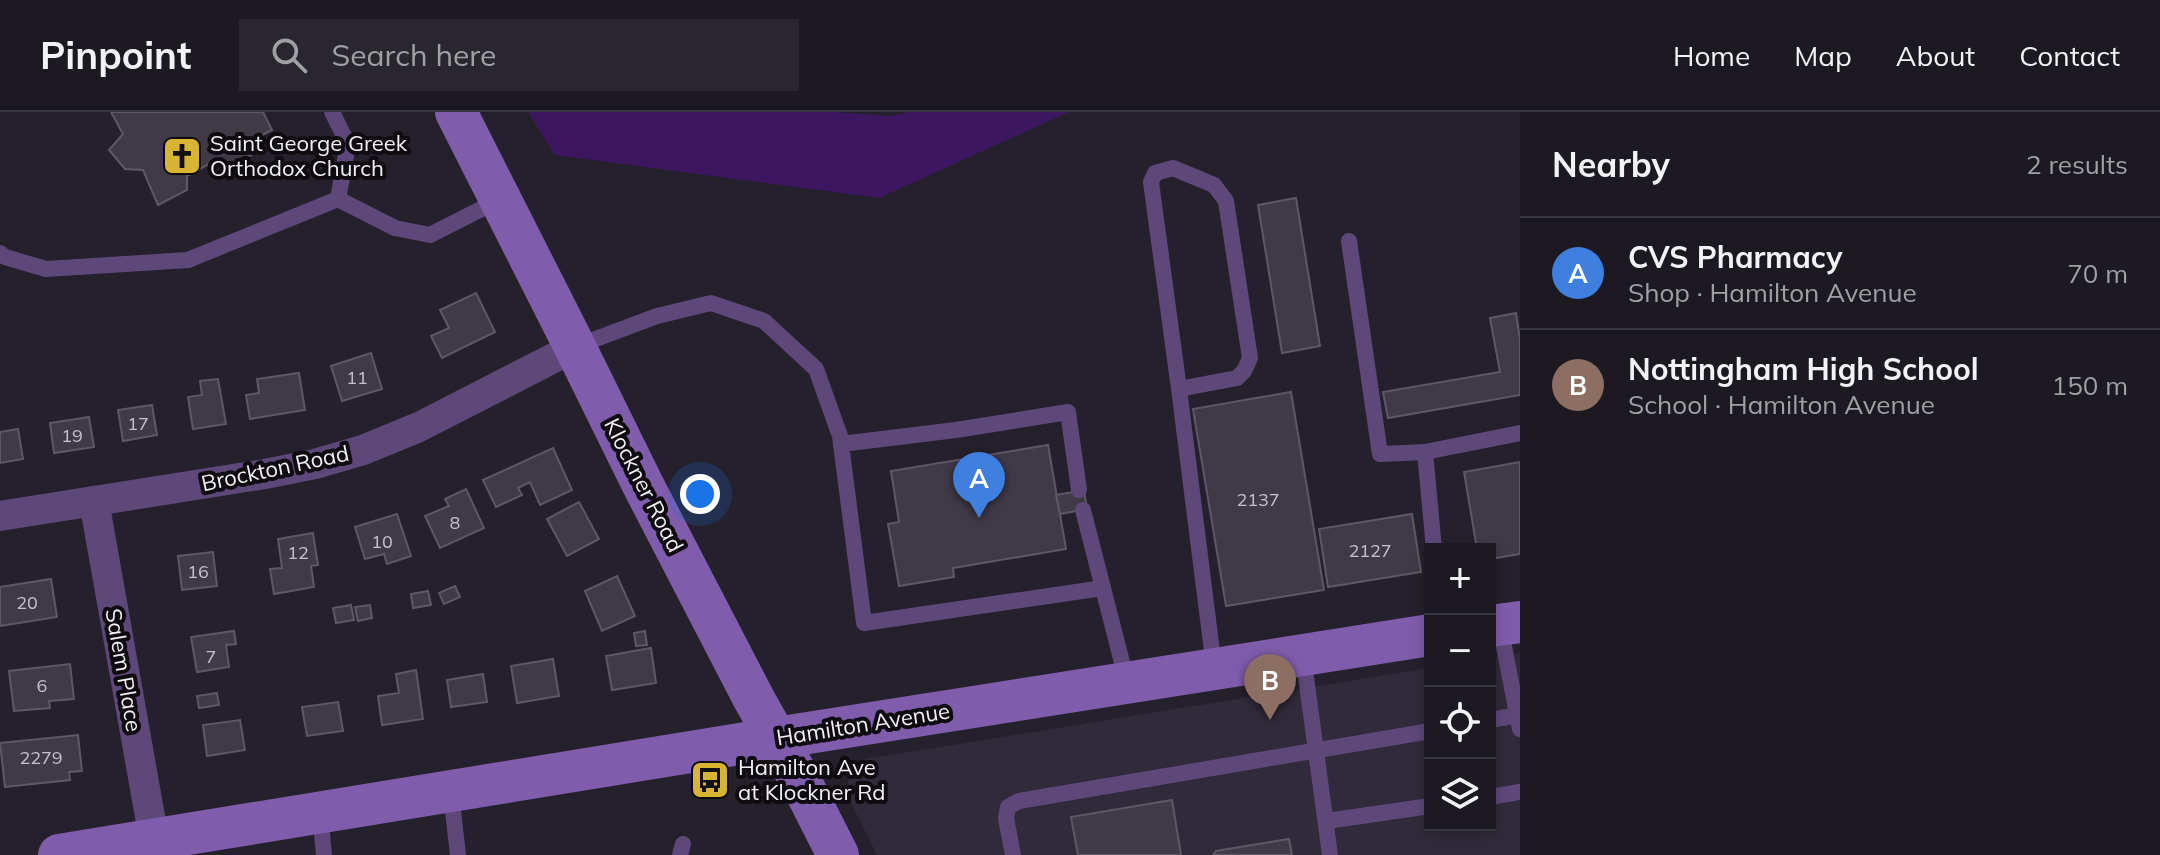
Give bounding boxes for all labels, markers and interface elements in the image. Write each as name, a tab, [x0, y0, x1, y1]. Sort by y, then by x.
search box	[239, 19, 799, 91]
text: Pinpoint	[40, 31, 191, 79]
icon: search	[267, 33, 311, 77]
text: Search here	[331, 36, 496, 74]
text: Home	[1673, 38, 1750, 73]
text: Map	[1794, 38, 1852, 73]
text: About	[1896, 38, 1975, 73]
text: Contact	[2019, 38, 2120, 73]
place label: Saint George Greek Orthodox Church	[210, 129, 408, 182]
church icon: Saint George Greek Orthodox Church	[161, 135, 203, 177]
text: Nearby	[1552, 143, 1670, 186]
text: 2 results	[2026, 148, 2128, 181]
text: CVS Pharmacy	[1628, 238, 1843, 276]
text: A	[1568, 257, 1588, 290]
text: 70 m	[2067, 257, 2128, 290]
text: Shop · Hamilton Avenue	[1628, 276, 1917, 309]
text: Nottingham High School	[1628, 350, 1979, 388]
house number: 11	[346, 366, 368, 389]
text: B	[1569, 369, 1587, 402]
text: 150 m	[2052, 369, 2128, 402]
text: School · Hamilton Avenue	[1628, 388, 1935, 421]
house number: 17	[127, 412, 149, 435]
street label: Klockner Road	[598, 413, 690, 557]
house number: 19	[61, 424, 83, 447]
street label: Brockton Road	[199, 439, 351, 497]
pin: A	[953, 452, 1005, 518]
your location	[680, 474, 720, 514]
house number: 2137	[1236, 488, 1280, 511]
house number: 8	[450, 511, 460, 534]
house number: 10	[371, 530, 393, 553]
house number: 2127	[1348, 539, 1392, 562]
house number: 12	[287, 541, 309, 564]
map controls	[1424, 543, 1496, 831]
button: +	[1424, 543, 1496, 615]
house number: 16	[187, 560, 209, 583]
house number: 20	[16, 591, 38, 614]
street label: Salem Place	[99, 606, 149, 734]
button: −	[1424, 615, 1496, 687]
house number: 7	[206, 645, 216, 668]
pin: B	[1244, 654, 1296, 720]
house number: 6	[37, 674, 47, 697]
button: locate	[1424, 687, 1496, 759]
street label: Hamilton Avenue	[774, 696, 952, 752]
house number: 2279	[19, 746, 63, 769]
place label: Hamilton Ave at Klockner Rd	[738, 753, 885, 806]
bus stop icon: Hamilton Ave at Klockner Rd	[689, 759, 731, 801]
button: layers	[1424, 759, 1496, 831]

